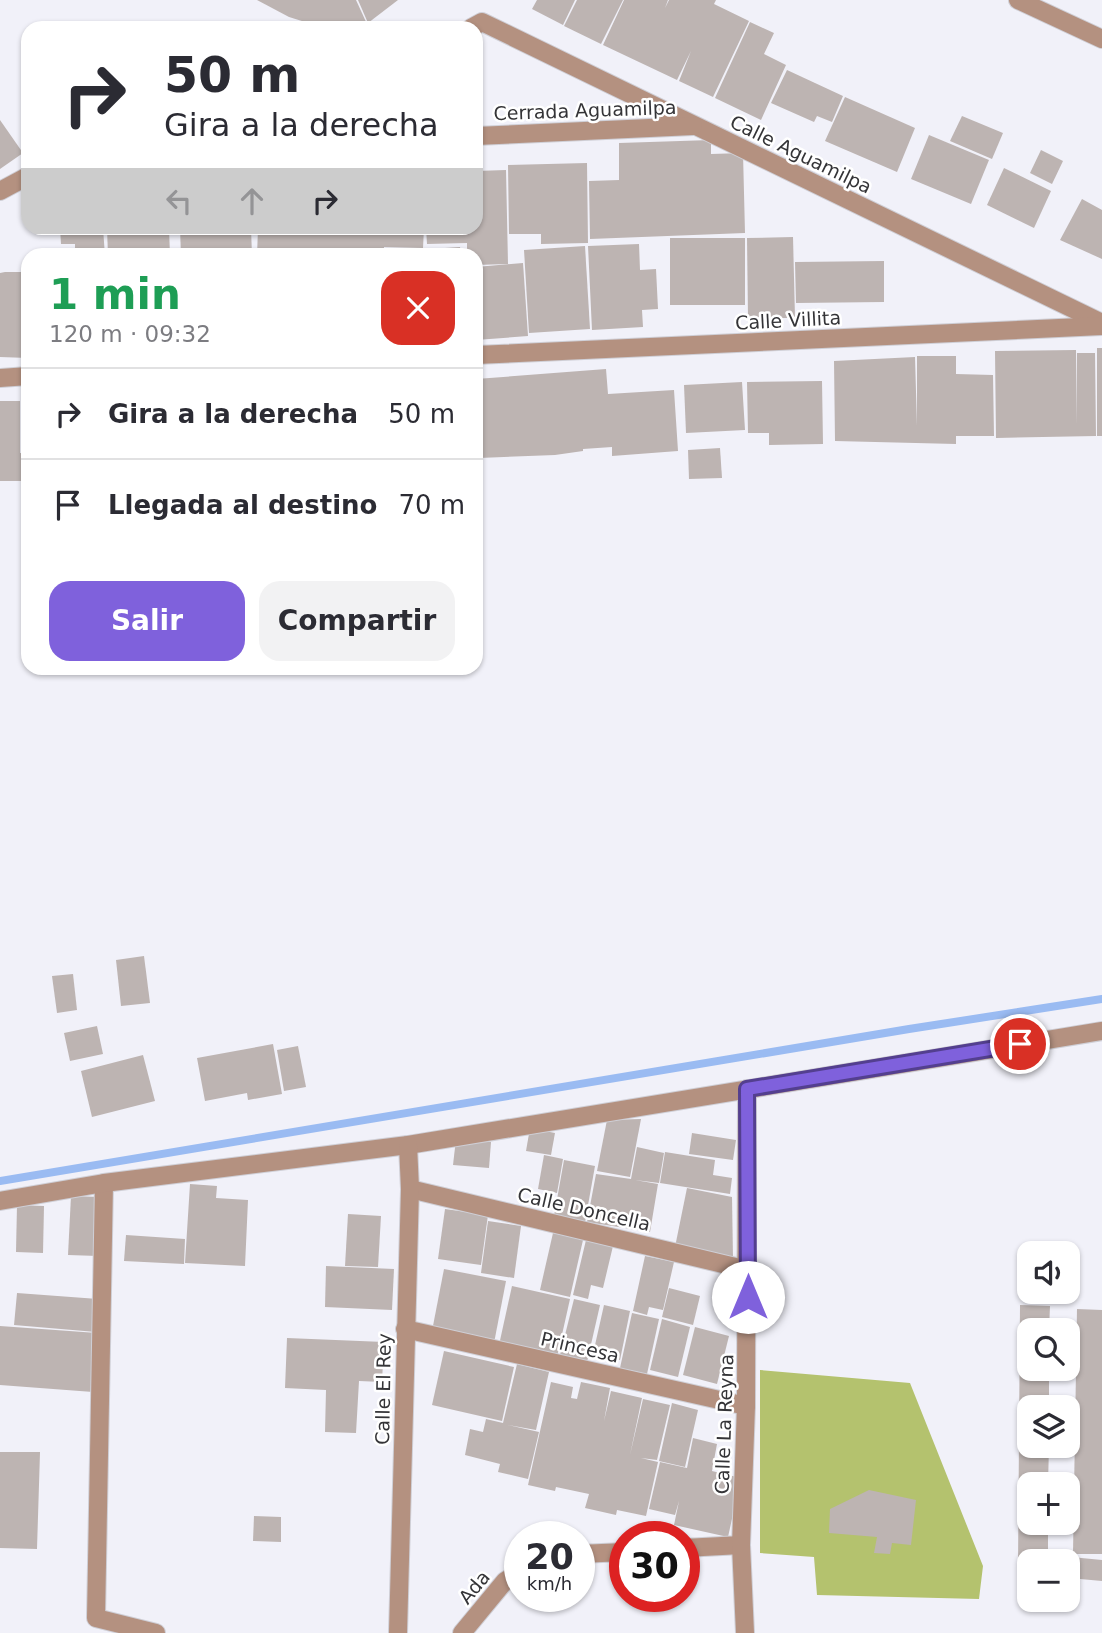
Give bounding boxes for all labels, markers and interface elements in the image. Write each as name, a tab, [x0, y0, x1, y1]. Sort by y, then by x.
text: 50 m	[164, 47, 300, 104]
icon: right	[49, 49, 140, 140]
street label: Cerrada Aguamilpa	[493, 96, 677, 124]
text: Gira a la derecha	[164, 106, 439, 144]
street label: Calle Aguamilpa	[727, 110, 875, 198]
icon: left	[160, 182, 198, 220]
icon: ahead	[233, 182, 271, 220]
icon: right	[306, 182, 344, 220]
text: 1 min	[49, 270, 181, 319]
button: close	[381, 271, 455, 345]
street label: Calle Villita	[735, 306, 841, 334]
text: 120 m · 09:32	[49, 321, 211, 347]
icon: right	[49, 395, 87, 433]
text: Gira a la derecha	[108, 399, 358, 429]
text: 50 m	[388, 399, 455, 429]
icon: arrive	[49, 486, 87, 524]
text: Llegada al destino	[108, 490, 377, 520]
text: 70 m	[398, 490, 465, 520]
button: Salir	[49, 581, 245, 661]
button: Compartir	[259, 581, 455, 661]
pin	[990, 1014, 1050, 1074]
icon: arrive	[1001, 1025, 1039, 1063]
street label: Calle Doncella	[515, 1183, 653, 1235]
map controls	[1017, 1241, 1080, 1612]
button: sound	[1017, 1241, 1080, 1304]
position arrow	[711, 1260, 785, 1334]
button: search	[1017, 1318, 1080, 1381]
street label: Princesa	[539, 1327, 621, 1367]
street label: Calle El Rey	[371, 1333, 395, 1445]
street label: Calle La Reyna	[711, 1353, 737, 1495]
button: layers	[1017, 1395, 1080, 1458]
button: +	[1017, 1472, 1080, 1535]
speed limit sign: 30	[609, 1521, 700, 1612]
text: 20	[525, 1537, 574, 1577]
button: −	[1017, 1549, 1080, 1612]
street label: Ada	[454, 1566, 494, 1608]
text: km/h	[527, 1573, 572, 1594]

